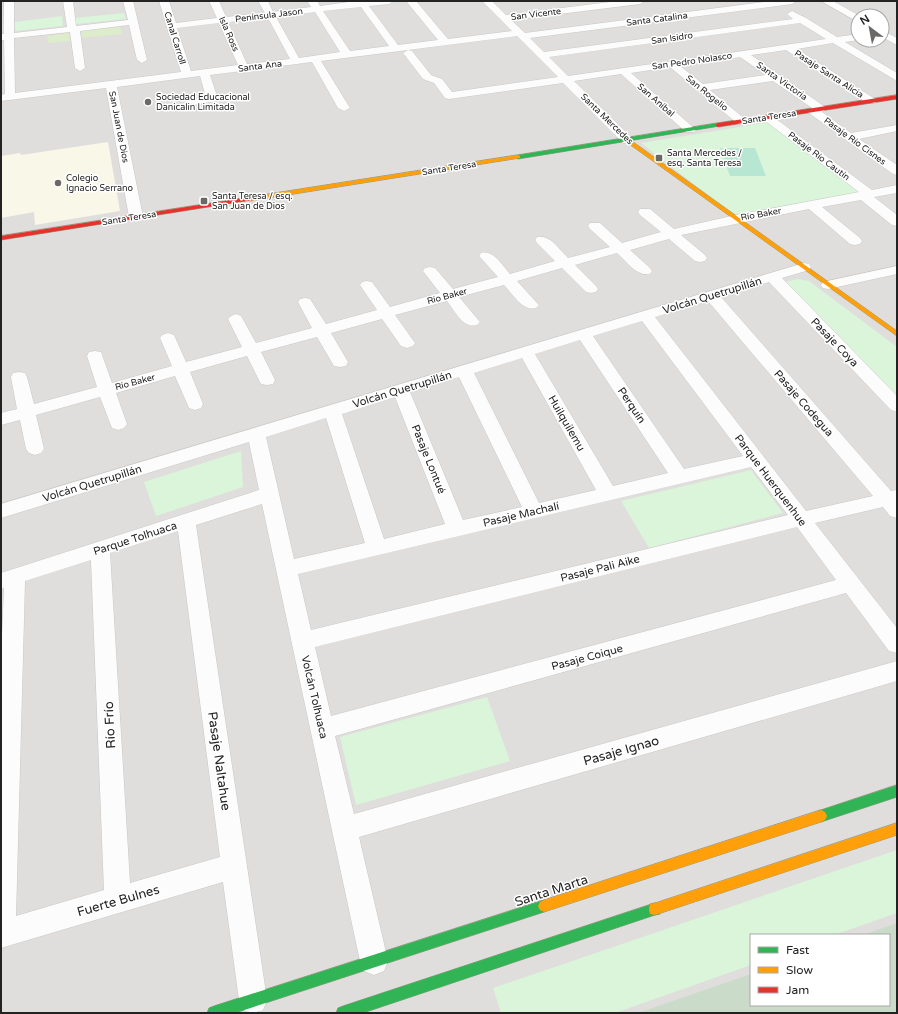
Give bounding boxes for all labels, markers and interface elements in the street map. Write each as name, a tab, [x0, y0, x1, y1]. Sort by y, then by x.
street label: Península Jason	[235, 6, 304, 25]
street label: San Vicente	[510, 6, 562, 23]
north arrow	[850, 8, 890, 48]
street label: Canal Carroll	[161, 10, 188, 66]
street label: Santa Catalina	[626, 10, 688, 29]
text: N	[858, 12, 872, 28]
street label: Isla Ross	[216, 15, 241, 53]
street label: San Isidro	[651, 30, 694, 47]
street label: Pasaje Santa Alicia	[792, 48, 865, 101]
street label: San Pedro Nolasco	[651, 50, 733, 73]
street label: Santa Ana	[238, 58, 283, 75]
street label: Santa Victoria	[754, 60, 809, 103]
street label: San Rogelio	[683, 73, 730, 114]
street label: San Aníbal	[635, 81, 677, 120]
street label: San Juan de Dios	[106, 90, 131, 164]
place label: Sociedad Educacional Danicalin Limitada	[156, 92, 250, 113]
street label: Santa Mercedes	[578, 92, 635, 147]
marker: Sociedad Educacional Danicalin Limitada	[143, 97, 153, 107]
street label: Santa Teresa	[741, 108, 797, 127]
street label: Pasaje Río Cisnes	[821, 115, 888, 168]
street label: Pasaje Río Cautín	[786, 130, 852, 183]
place label: Santa Mercedes / esq. Santa Teresa	[667, 148, 742, 169]
marker: Santa Mercedes / esq. Santa Teresa	[654, 153, 664, 163]
street label: Santa Teresa	[421, 159, 477, 178]
place label: Colegio Ignacio Serrano	[66, 173, 134, 194]
marker: Colegio Ignacio Serrano	[53, 178, 63, 188]
place label: Santa Teresa / esq. San Juan de Dios	[212, 191, 293, 212]
marker: Santa Teresa / esq. San Juan de Dios	[199, 196, 209, 206]
street label: Río Baker	[740, 205, 783, 223]
street label: Santa Teresa	[101, 209, 157, 228]
street label: Volcán Quetrupillán	[661, 274, 763, 317]
street label: Río Baker	[426, 286, 469, 307]
street label: Pasaje Coya	[808, 315, 861, 369]
street label: Pasaje Codegua	[771, 367, 836, 439]
street label: Volcán Quetrupillán	[351, 368, 453, 411]
street label: Río Baker	[114, 372, 157, 393]
street label: Perquín	[615, 385, 648, 426]
street label: Huilquilemu	[545, 393, 588, 454]
street label: Pasaje Lontué	[409, 423, 448, 496]
street label: Parque Huerquenhue	[732, 432, 809, 529]
street label: Volcán Quetrupillán	[41, 462, 143, 505]
street label: Pasaje Machalí	[482, 499, 561, 530]
street label: Parque Tolhuaca	[92, 519, 179, 558]
street label: Pasaje Pali Aike	[559, 552, 641, 585]
street label: Pasaje Coique	[550, 642, 624, 673]
street label: Volcán Tolhuaca	[299, 654, 330, 740]
street label: Río Frío	[101, 701, 119, 749]
street label: Pasaje Naltahue	[204, 711, 234, 812]
street label: Pasaje Ignao	[582, 732, 661, 769]
street label: Santa Marta	[513, 872, 590, 910]
street label: Fuerte Bulnes	[75, 882, 161, 920]
legend	[750, 934, 890, 1006]
text: Fast	[786, 943, 810, 957]
text: Slow	[786, 963, 813, 977]
text: Jam	[786, 983, 809, 997]

